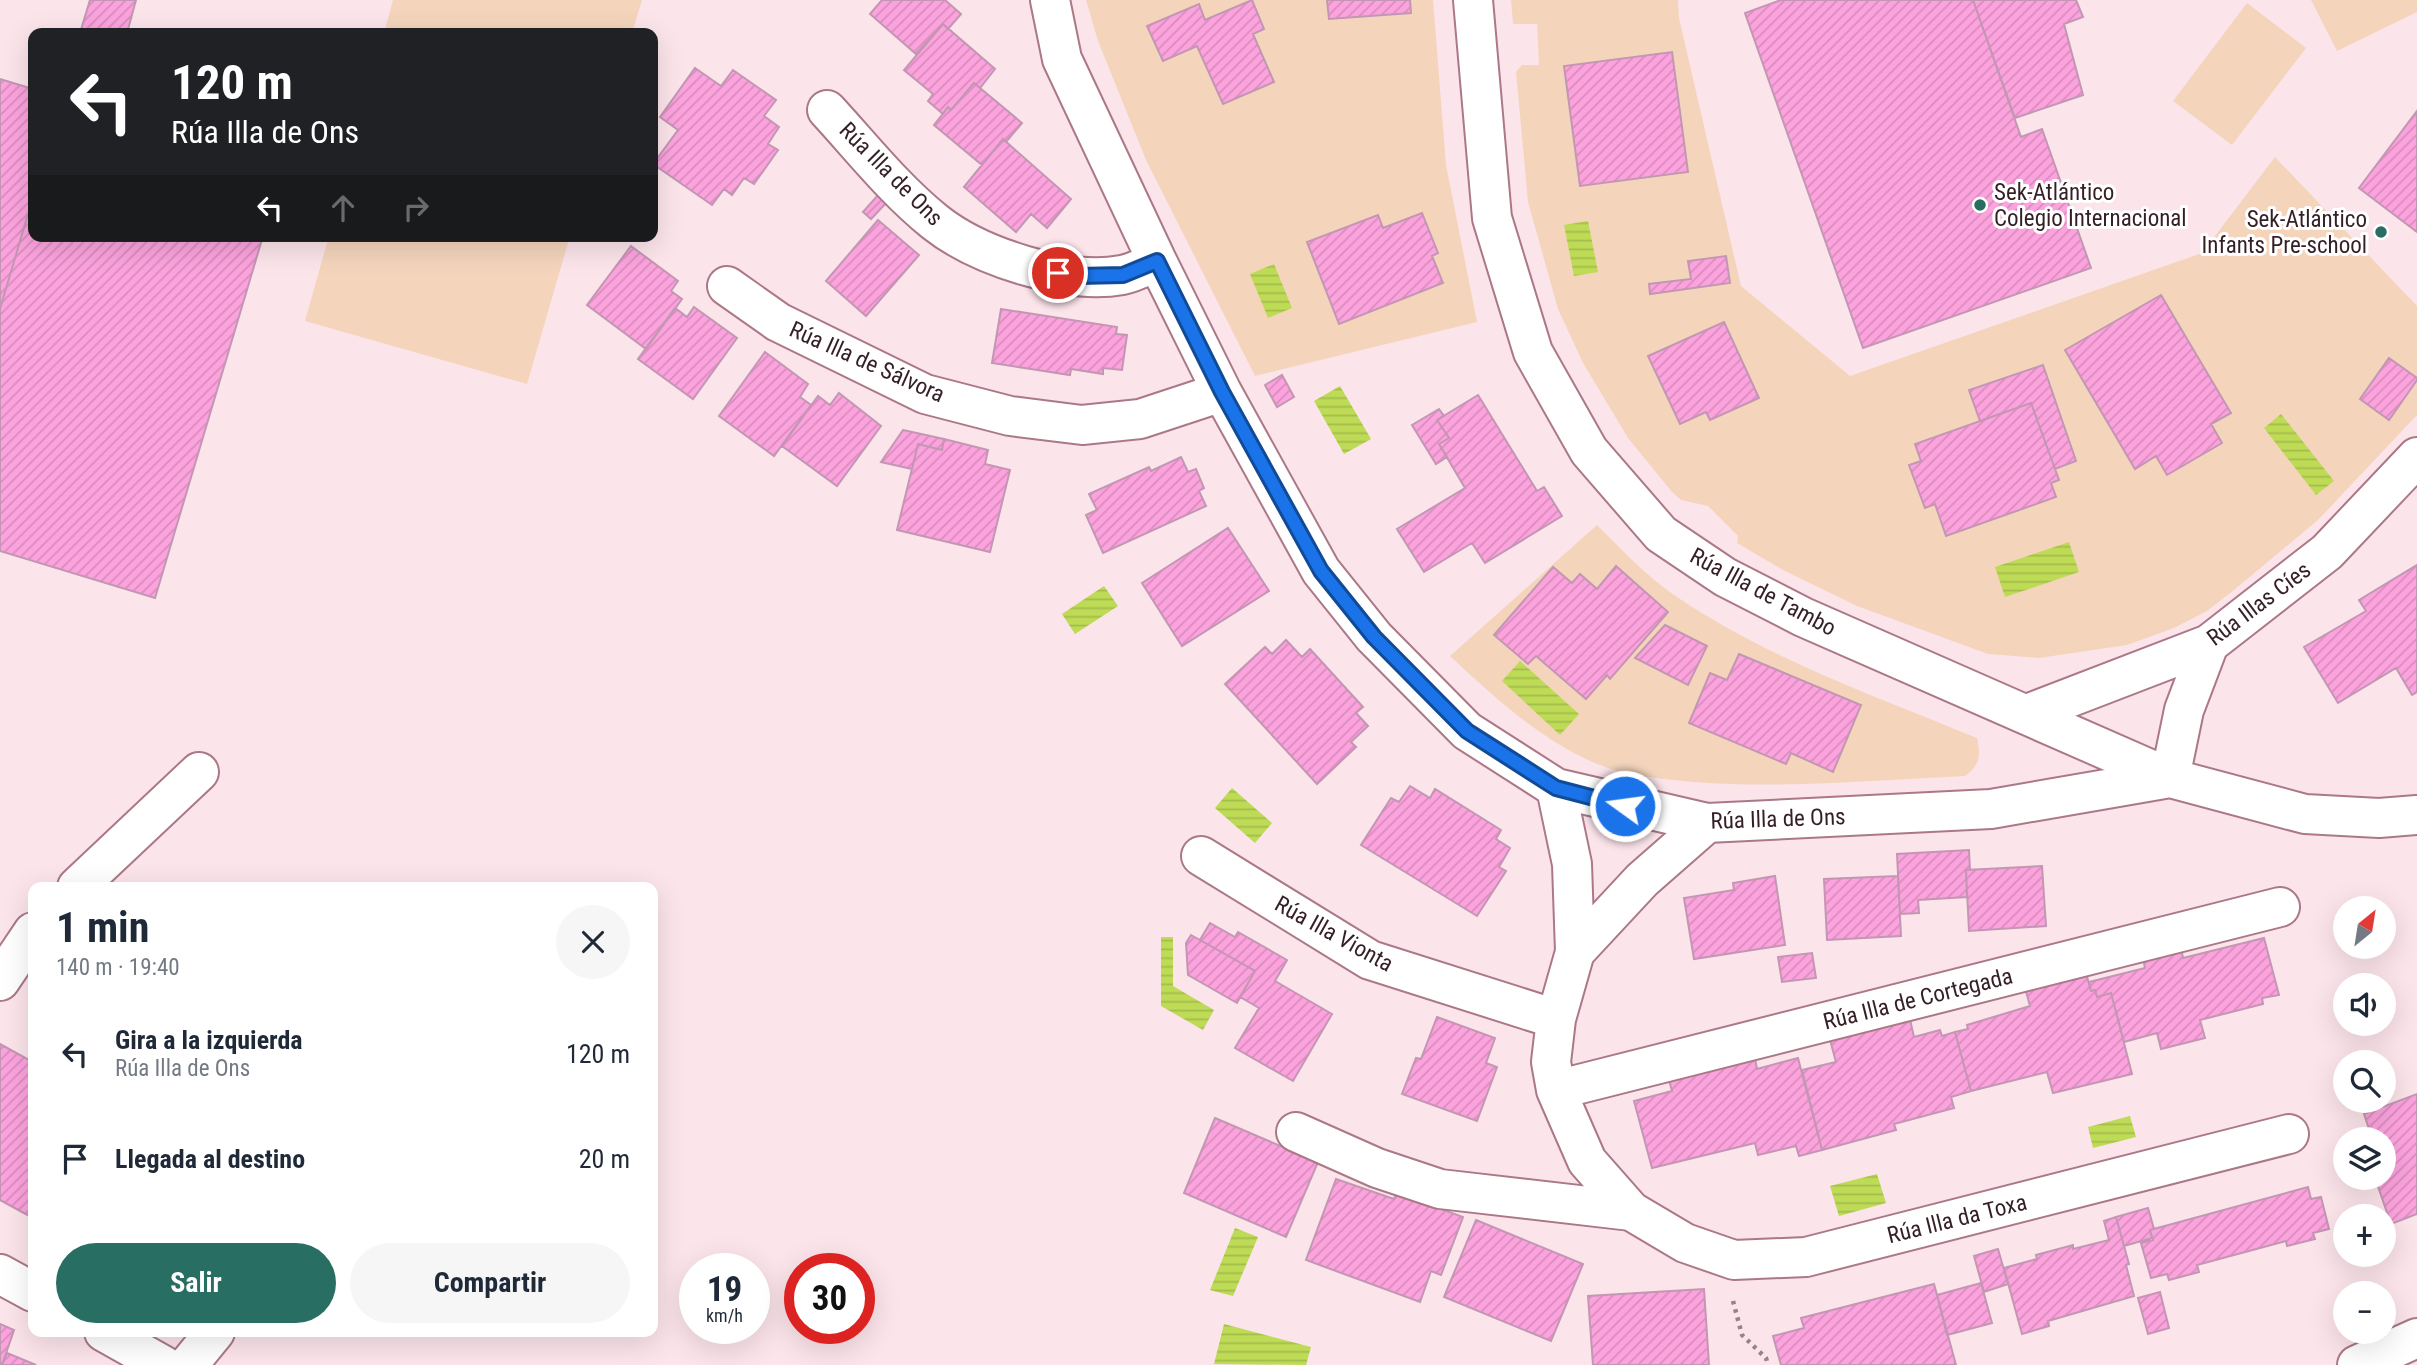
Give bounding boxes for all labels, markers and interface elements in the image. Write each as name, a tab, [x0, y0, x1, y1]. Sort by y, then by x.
text: 120 m	[171, 54, 293, 111]
icon: left	[56, 56, 147, 147]
text: Rúa Illa de Ons	[171, 113, 359, 151]
street label: Rúa Illa de Ons	[834, 117, 948, 231]
place label: Sek-Atlántico Colegio Internacional	[1994, 179, 2187, 232]
icon: left	[251, 189, 289, 227]
icon: ahead	[324, 189, 362, 227]
icon: right	[397, 189, 435, 227]
marker: Sek-Atlántico Colegio Internacional	[1972, 197, 1988, 213]
place label: Sek-Atlántico Infants Pre-school	[2201, 206, 2367, 259]
marker: Sek-Atlántico Infants Pre-school	[2373, 224, 2389, 240]
pin	[1028, 243, 1088, 303]
icon: arrive	[1039, 254, 1077, 292]
street label: Rúa Illa de Sálvora	[785, 316, 949, 408]
street label: Rúa Illa de Tambo	[1686, 542, 1840, 642]
street label: Rúa Illas Cíes	[2202, 556, 2316, 652]
position arrow	[1588, 769, 1662, 843]
street label: Rúa Illa de Ons	[1710, 803, 1846, 835]
street label: Rúa Illa Vionta	[1270, 890, 1398, 978]
north arrow	[2333, 896, 2396, 959]
map controls	[2333, 896, 2396, 1344]
text: 1 min	[56, 903, 149, 952]
button: close	[556, 905, 630, 979]
text: 140 m · 19:40	[56, 954, 180, 981]
street label: Rúa Illa de Cortegada	[1821, 962, 2015, 1036]
button: sound	[2333, 973, 2396, 1036]
text: Gira a la izquierda	[115, 1025, 303, 1055]
icon: left	[56, 1035, 94, 1073]
text: 120 m	[566, 1039, 630, 1069]
button: search	[2333, 1050, 2396, 1113]
text: Rúa Illa de Ons	[115, 1055, 250, 1082]
button: layers	[2333, 1127, 2396, 1190]
icon: arrive	[56, 1140, 94, 1178]
text: Llegada al destino	[115, 1144, 305, 1174]
text: 20 m	[579, 1144, 630, 1174]
street label: Rúa Illa da Toxa	[1884, 1189, 2030, 1249]
button: +	[2333, 1204, 2396, 1267]
button: Salir	[56, 1243, 336, 1323]
button: Compartir	[350, 1243, 630, 1323]
speed limit sign: 30	[784, 1253, 875, 1344]
text: 19	[707, 1269, 742, 1310]
button: −	[2333, 1281, 2396, 1344]
text: km/h	[706, 1305, 743, 1326]

